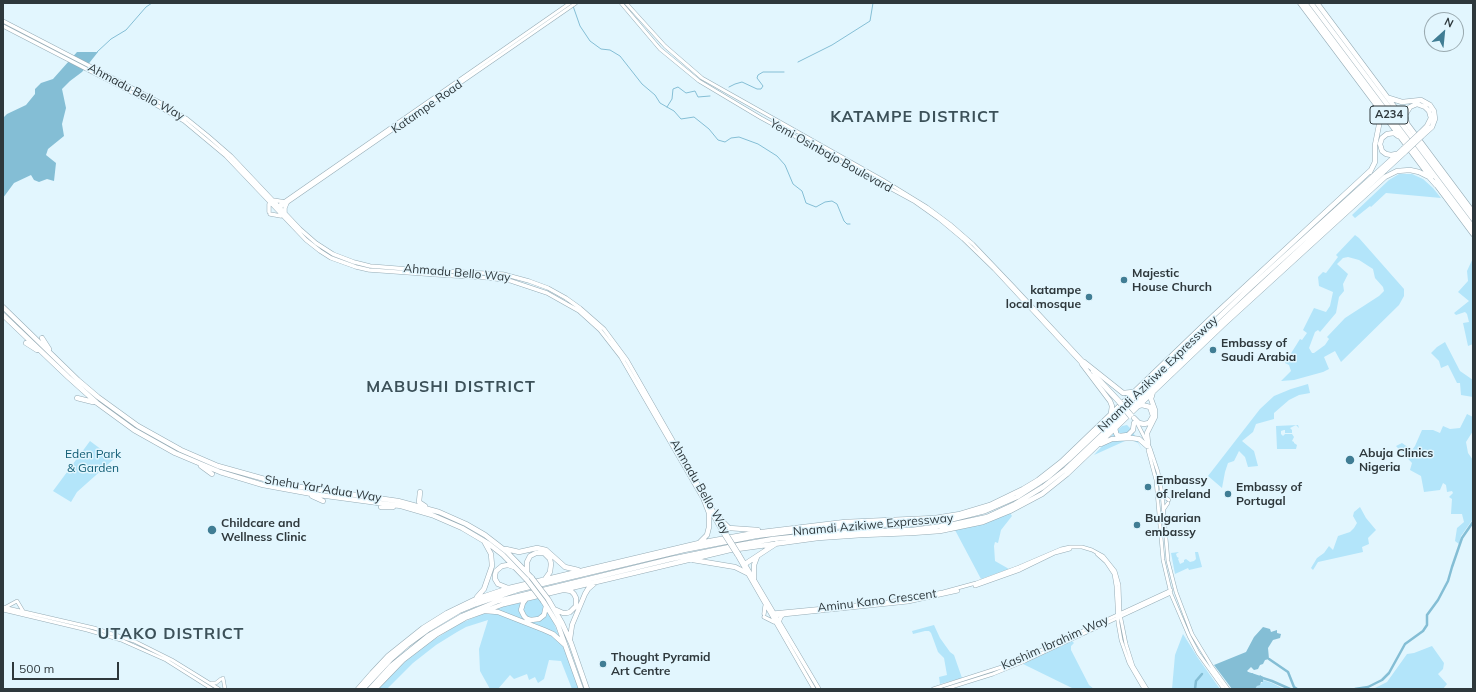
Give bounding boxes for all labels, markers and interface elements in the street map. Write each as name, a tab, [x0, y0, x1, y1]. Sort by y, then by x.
north arrow	[1424, 12, 1464, 52]
text: N	[1442, 14, 1456, 30]
street label: Ahmadu Bello Way	[85, 60, 187, 124]
street label: Katampe Road	[389, 77, 465, 137]
road number: A234	[1370, 106, 1408, 124]
district label: KATAMPE DISTRICT	[830, 107, 1000, 127]
street label: Yemi Osinbajo Boulevard	[767, 116, 895, 196]
street label: Ahmadu Bello Way	[403, 261, 511, 285]
place label: Majestic House Church	[1132, 266, 1212, 294]
marker: Majestic House Church	[1119, 275, 1129, 285]
place label: katampe local mosque	[1006, 283, 1081, 311]
marker: katampe local mosque	[1084, 292, 1094, 302]
street label: Nnamdi Azikiwe Expressway	[1095, 313, 1221, 435]
place label: Embassy of Saudi Arabia	[1221, 336, 1296, 364]
marker: Embassy of Saudi Arabia	[1208, 345, 1218, 355]
district label: MABUSHI DISTRICT	[366, 377, 536, 397]
street label: Ahmadu Bello Way	[667, 437, 733, 537]
place label: Abuja Clinics Nigeria	[1359, 446, 1433, 474]
park label: Eden Park & Garden	[65, 447, 121, 475]
marker: Abuja Clinics Nigeria	[1344, 454, 1356, 466]
street label: Shehu Yar'Adua Way	[264, 473, 382, 505]
place label: Embassy of Ireland	[1156, 473, 1211, 501]
place label: Embassy of Portugal	[1236, 480, 1302, 508]
marker: Embassy of Ireland	[1143, 482, 1153, 492]
marker: Embassy of Portugal	[1223, 489, 1233, 499]
street label: Nnamdi Azikiwe Expressway	[792, 511, 954, 539]
place label: Bulgarian embassy	[1145, 511, 1201, 539]
place label: Childcare and Wellness Clinic	[221, 516, 307, 544]
marker: Bulgarian embassy	[1132, 520, 1142, 530]
marker: Childcare and Wellness Clinic	[206, 524, 218, 536]
street label: Aminu Kano Crescent	[817, 587, 937, 615]
street label: Kashim Ibrahim Way	[999, 613, 1111, 673]
district label: UTAKO DISTRICT	[98, 624, 244, 644]
place label: Thought Pyramid Art Centre	[611, 650, 710, 678]
scale bar	[14, 654, 121, 680]
marker: Thought Pyramid Art Centre	[598, 659, 608, 669]
text: 500 m	[19, 661, 54, 676]

